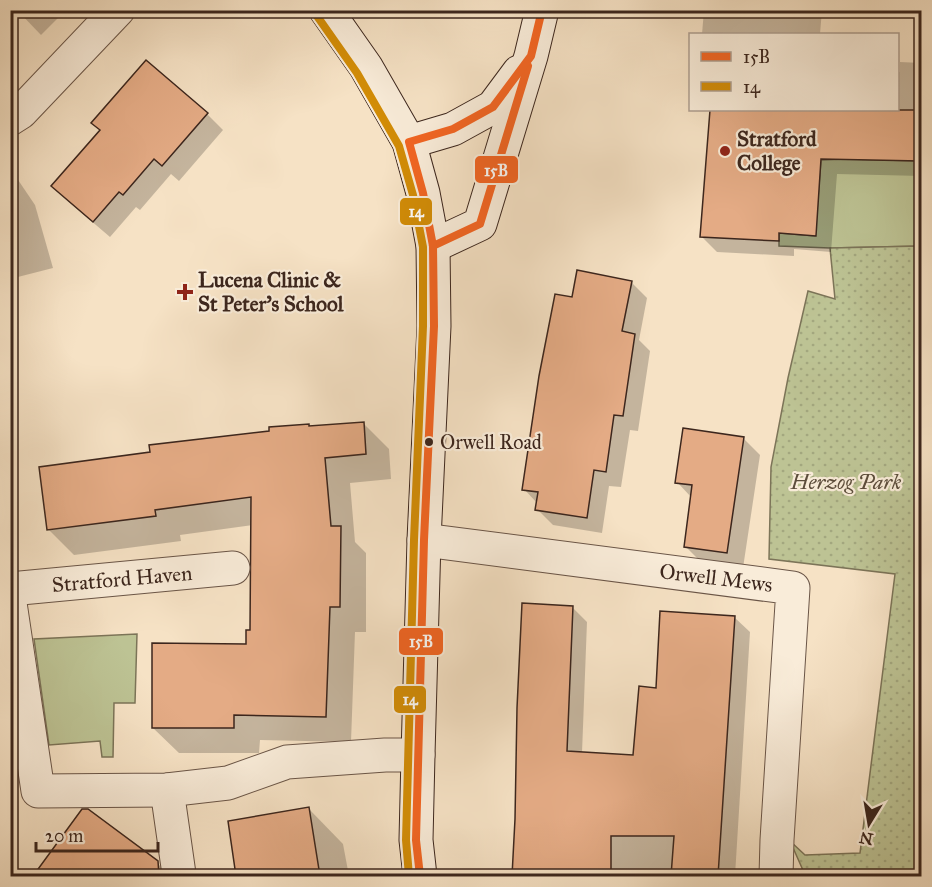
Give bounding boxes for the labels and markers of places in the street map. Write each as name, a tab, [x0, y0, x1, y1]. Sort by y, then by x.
place label: Stratford College	[737, 126, 817, 176]
marker: Stratford College	[718, 144, 732, 158]
place label: Lucena Clinic & St Peter's School	[198, 267, 345, 317]
marker: Lucena Clinic & St Peter's School	[176, 283, 194, 301]
place label: Orwell Road	[440, 430, 542, 454]
marker: Orwell Road	[423, 436, 435, 448]

